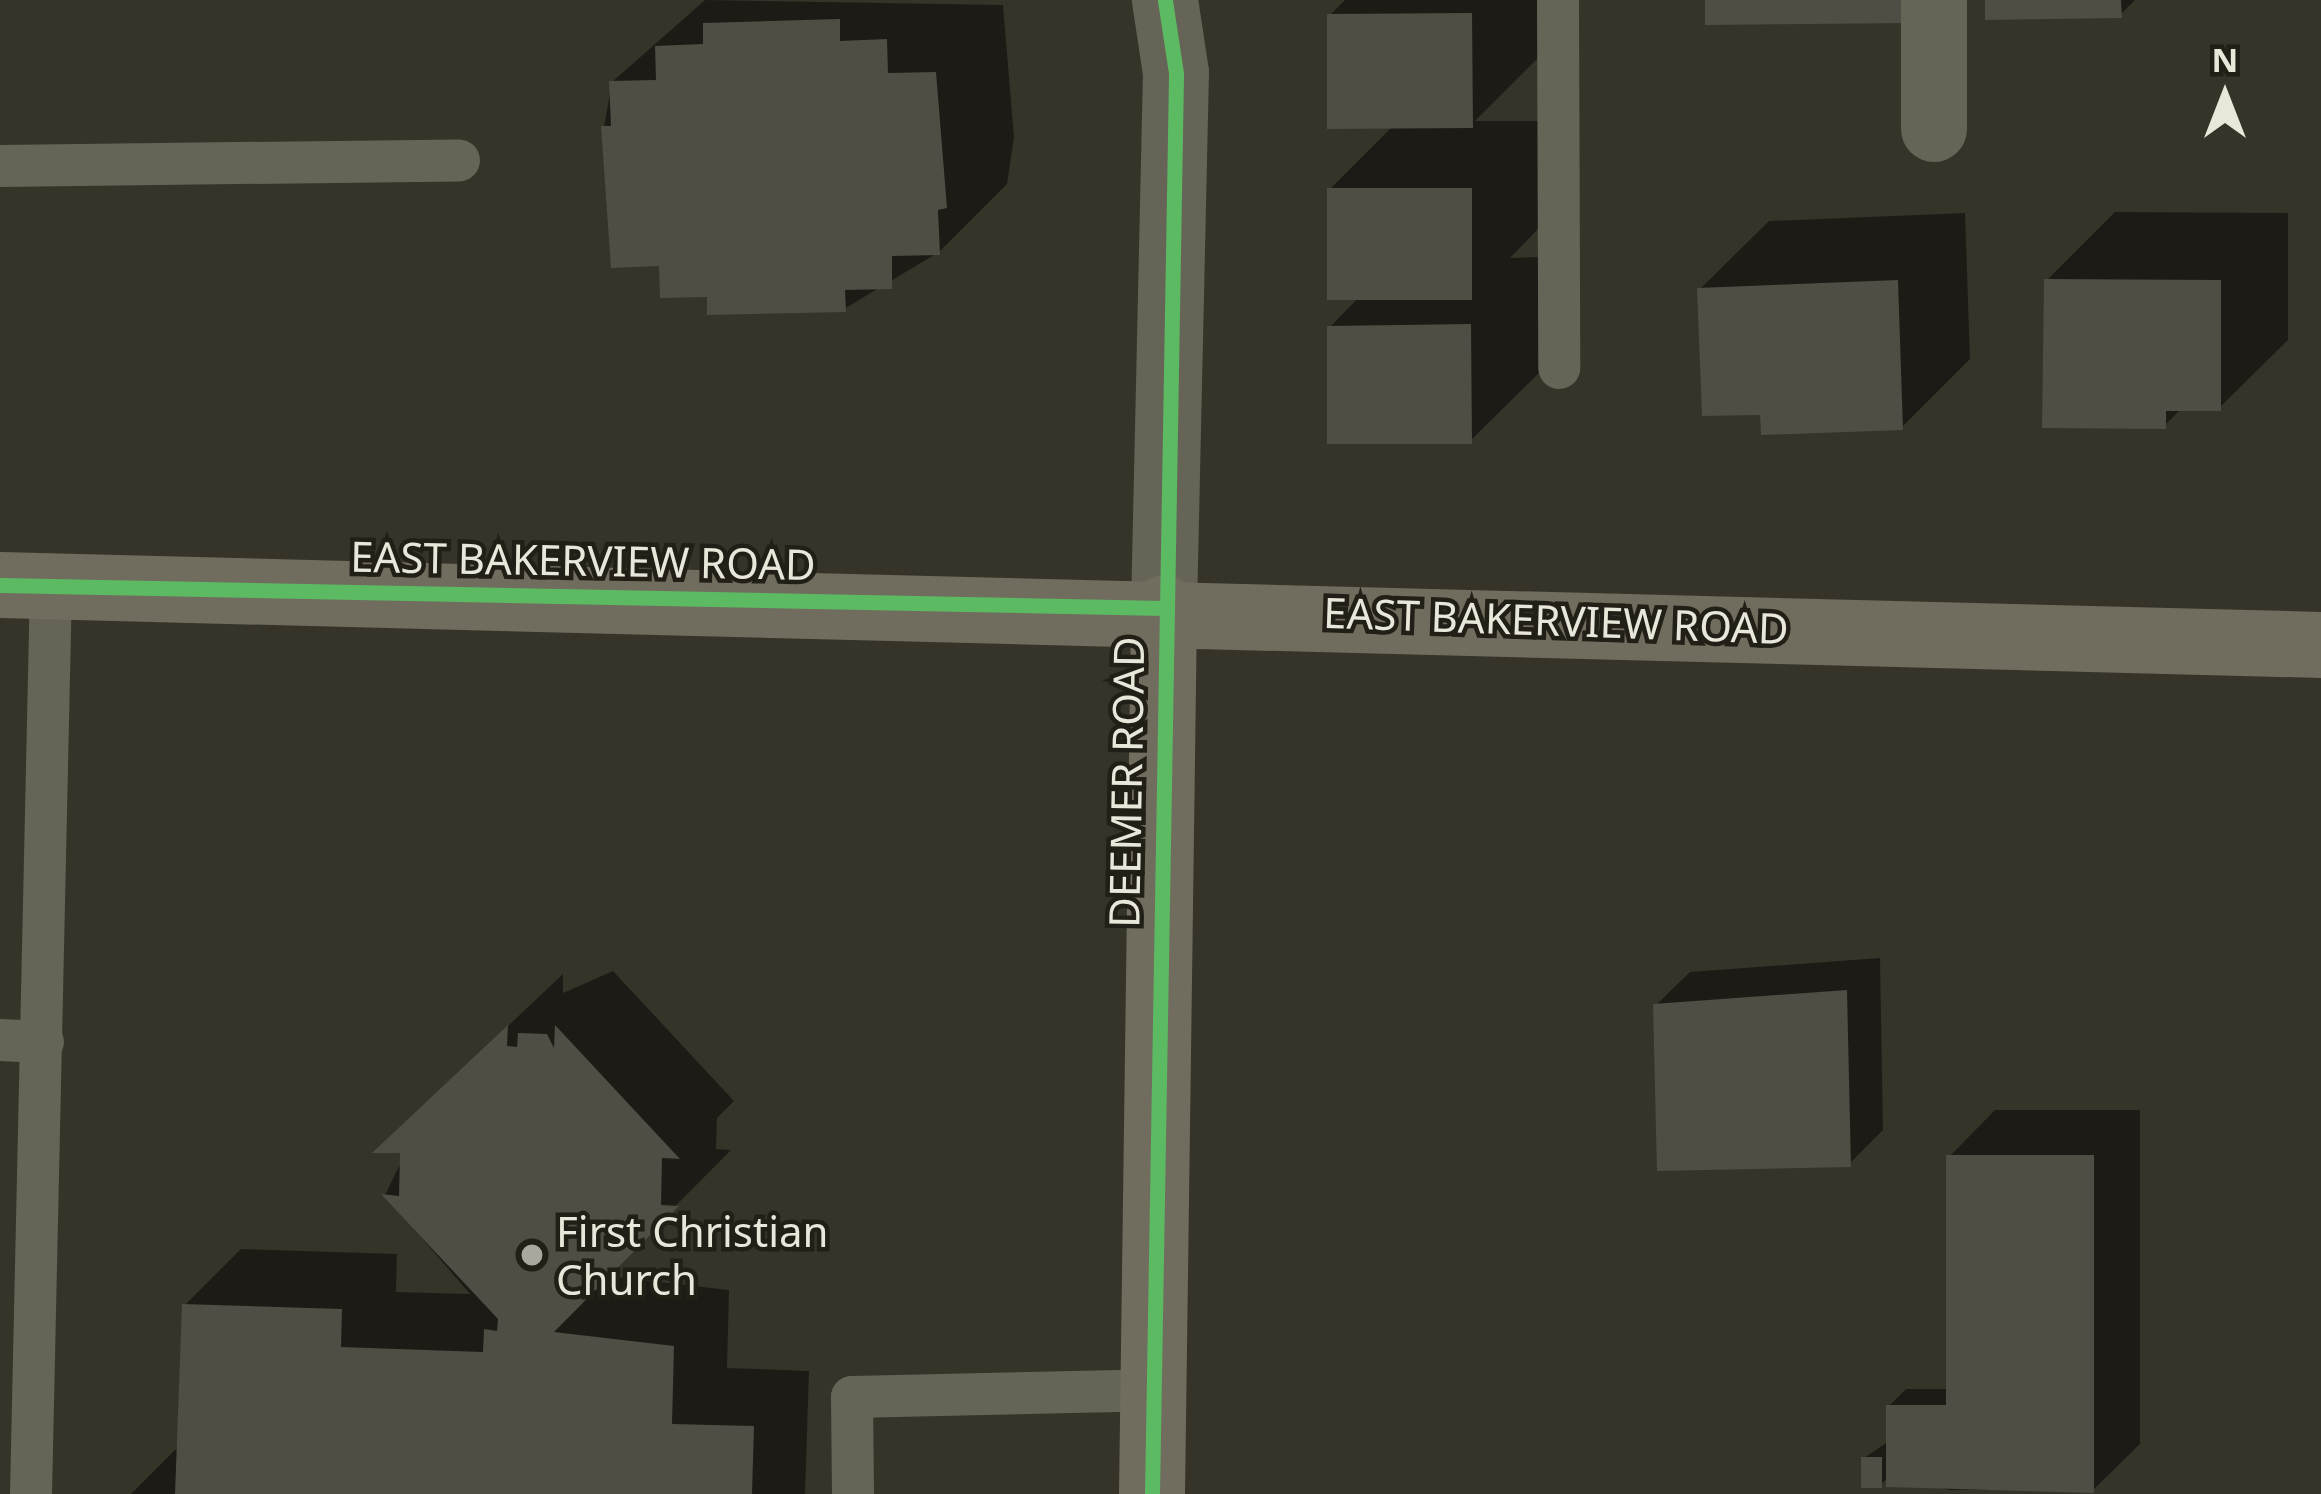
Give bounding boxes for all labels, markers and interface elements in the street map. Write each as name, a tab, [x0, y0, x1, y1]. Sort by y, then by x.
north arrow	[2165, 36, 2285, 156]
text: N	[2212, 37, 2238, 82]
street label: EAST BAKERVIEW ROAD	[350, 531, 816, 589]
street label: EAST BAKERVIEW ROAD	[1323, 587, 1789, 653]
street label: DEEMER ROAD	[1098, 636, 1154, 928]
place label: First Christian Church	[556, 1206, 828, 1304]
marker: First Christian Church	[519, 1242, 545, 1268]

